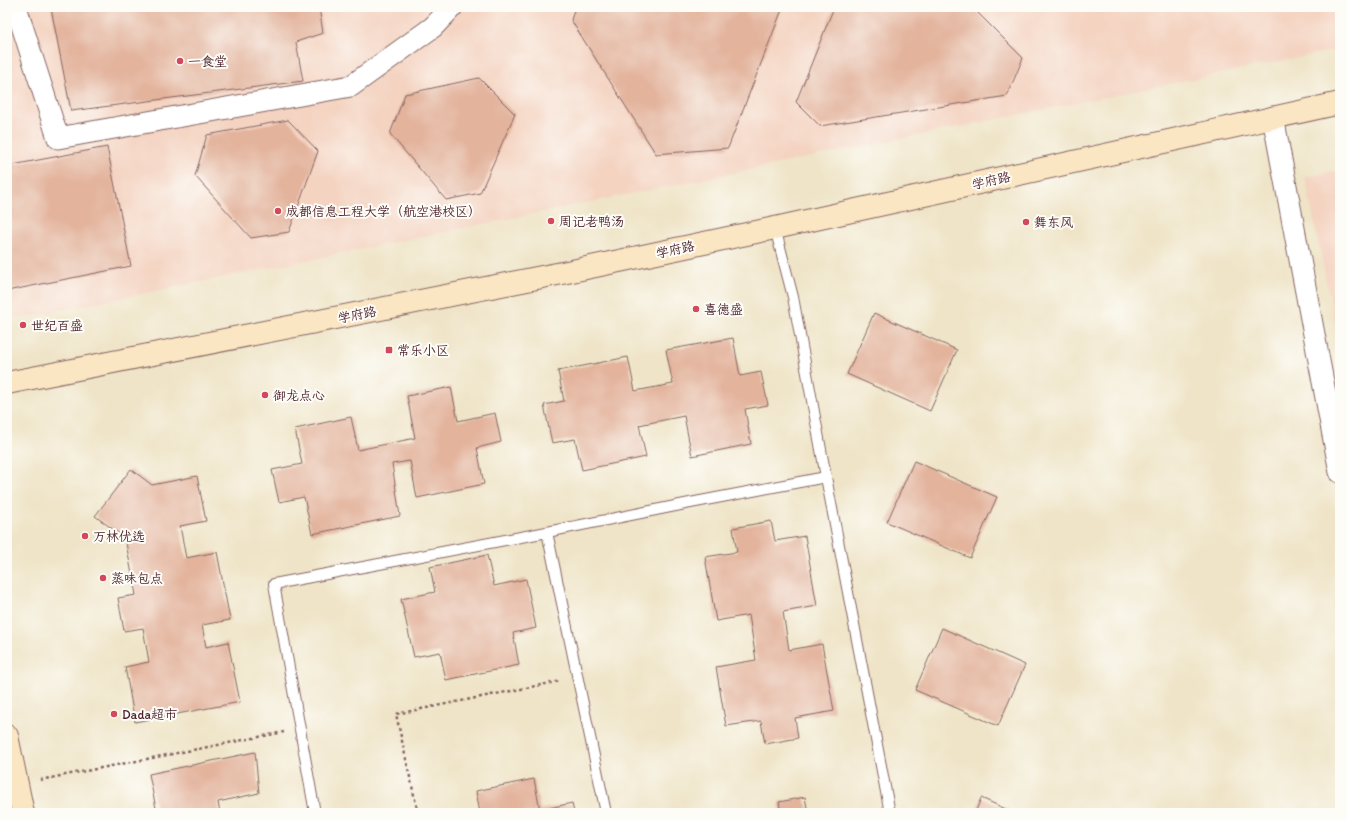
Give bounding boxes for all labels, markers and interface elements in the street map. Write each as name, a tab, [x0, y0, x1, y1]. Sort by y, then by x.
place label: 一食堂	[188, 54, 227, 69]
marker: 一食堂	[175, 56, 185, 66]
street label: 学府路	[970, 169, 1012, 192]
place label: 成都信息工程大学（航空港校区）	[286, 204, 481, 219]
marker: 成都信息工程大学（航空港校区）	[273, 206, 283, 216]
place label: 周记老鸭汤	[559, 214, 624, 229]
place label: 舞东风	[1034, 215, 1073, 230]
marker: 周记老鸭汤	[546, 216, 556, 226]
marker: 舞东风	[1021, 217, 1031, 227]
street label: 学府路	[654, 238, 696, 261]
place label: 喜德盛	[704, 302, 743, 317]
street label: 学府路	[337, 303, 378, 326]
marker: 喜德盛	[691, 304, 701, 314]
place label: 世纪百盛	[31, 318, 83, 333]
marker: 世纪百盛	[18, 320, 28, 330]
place label: 常乐小区	[397, 343, 449, 358]
marker: 常乐小区	[384, 345, 394, 355]
place label: 御龙点心	[273, 388, 325, 403]
marker: 御龙点心	[260, 390, 270, 400]
place label: 万林优选	[93, 529, 145, 544]
marker: 万林优选	[80, 531, 90, 541]
place label: 蒸味包点	[111, 571, 163, 586]
marker: 蒸味包点	[98, 573, 108, 583]
place label: Dada超市	[122, 707, 177, 722]
marker: Dada超市	[109, 709, 119, 719]

